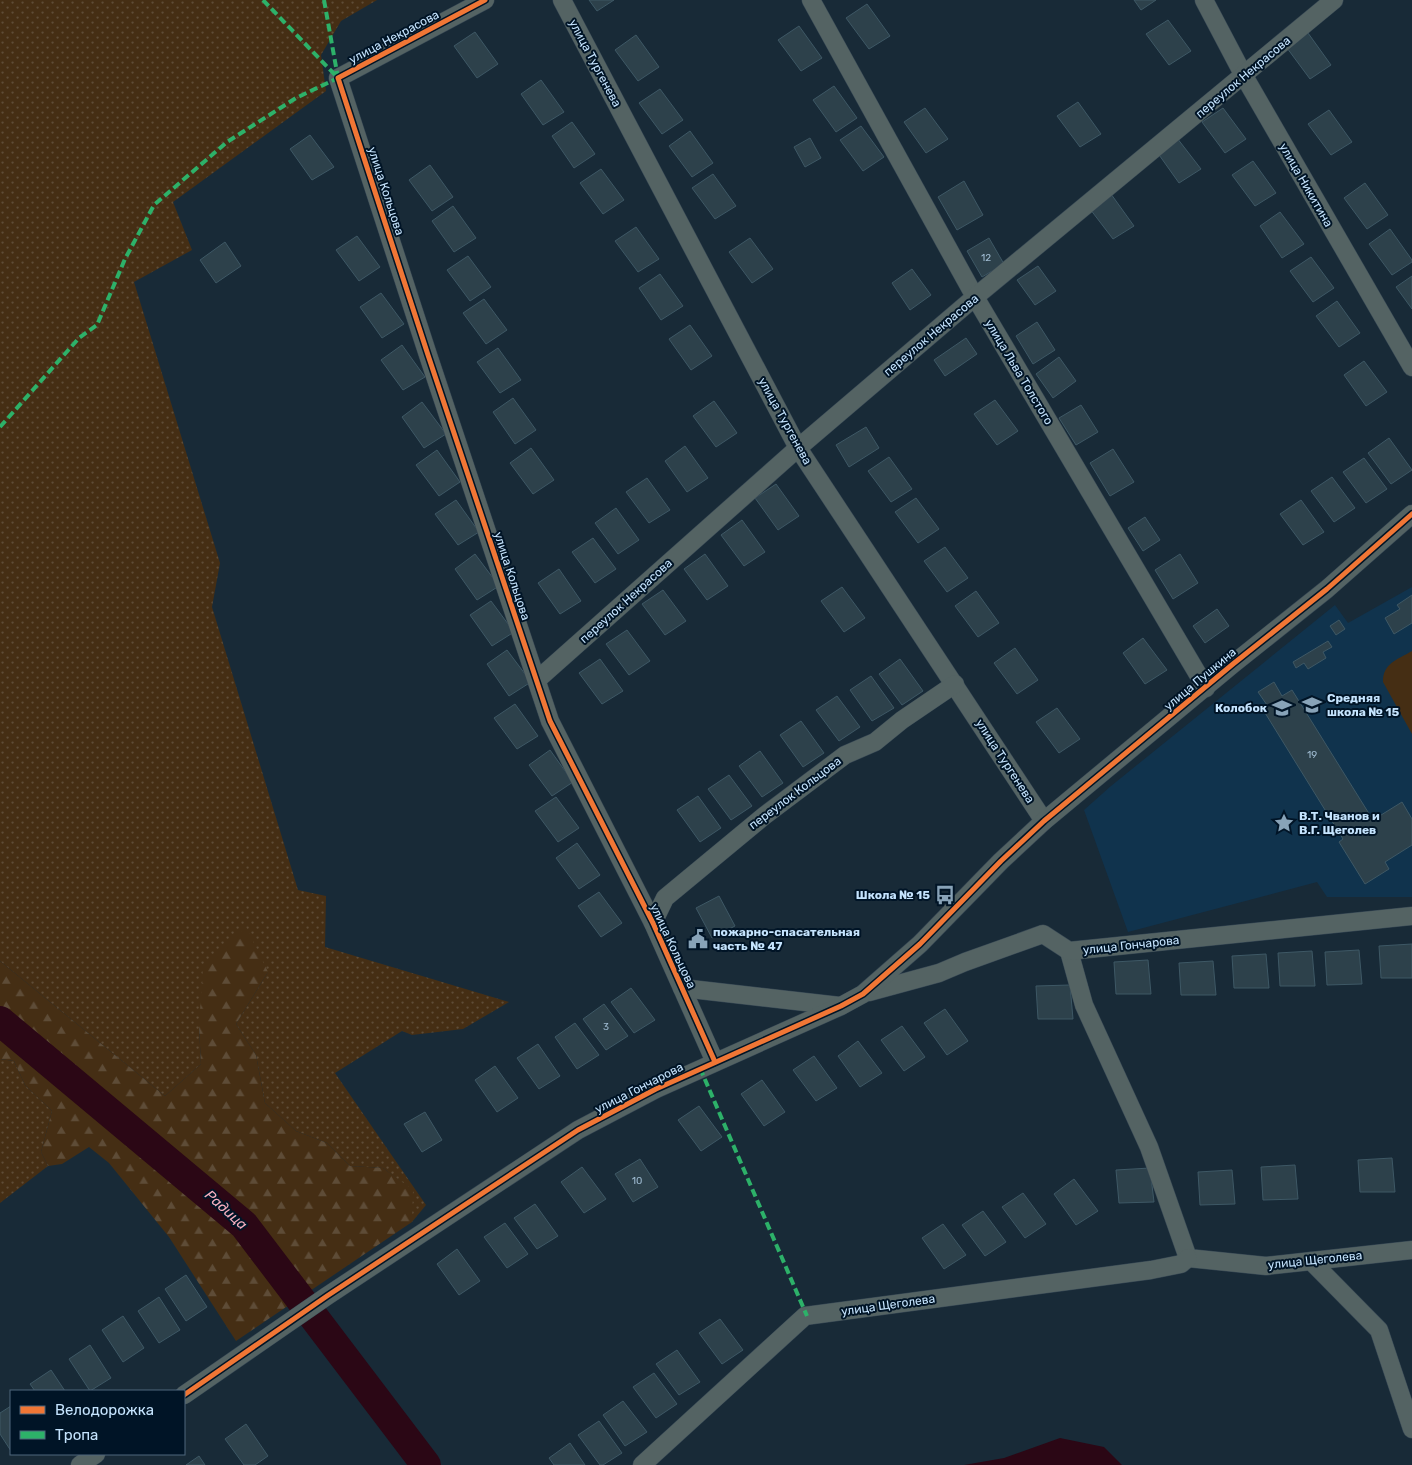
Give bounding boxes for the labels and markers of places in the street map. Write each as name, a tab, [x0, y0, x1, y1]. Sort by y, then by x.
place label: Средняя школа № 15	[1327, 691, 1400, 719]
school or university icon: Средняя школа № 15	[1301, 694, 1323, 716]
school or university icon: Колобок	[1271, 697, 1293, 719]
place label: Колобок	[1215, 701, 1268, 715]
place label: В.Т. Чванов и В.Г. Щеголев	[1299, 809, 1380, 837]
place icon: В.Т. Чванов и В.Г. Щеголев	[1273, 812, 1295, 834]
bus stop icon: Школа № 15	[934, 884, 956, 906]
place label: Школа № 15	[856, 888, 930, 902]
place label: пожарно-спасательная часть № 47	[713, 925, 860, 953]
public building icon: пожарно-спасательная часть № 47	[687, 928, 709, 950]

